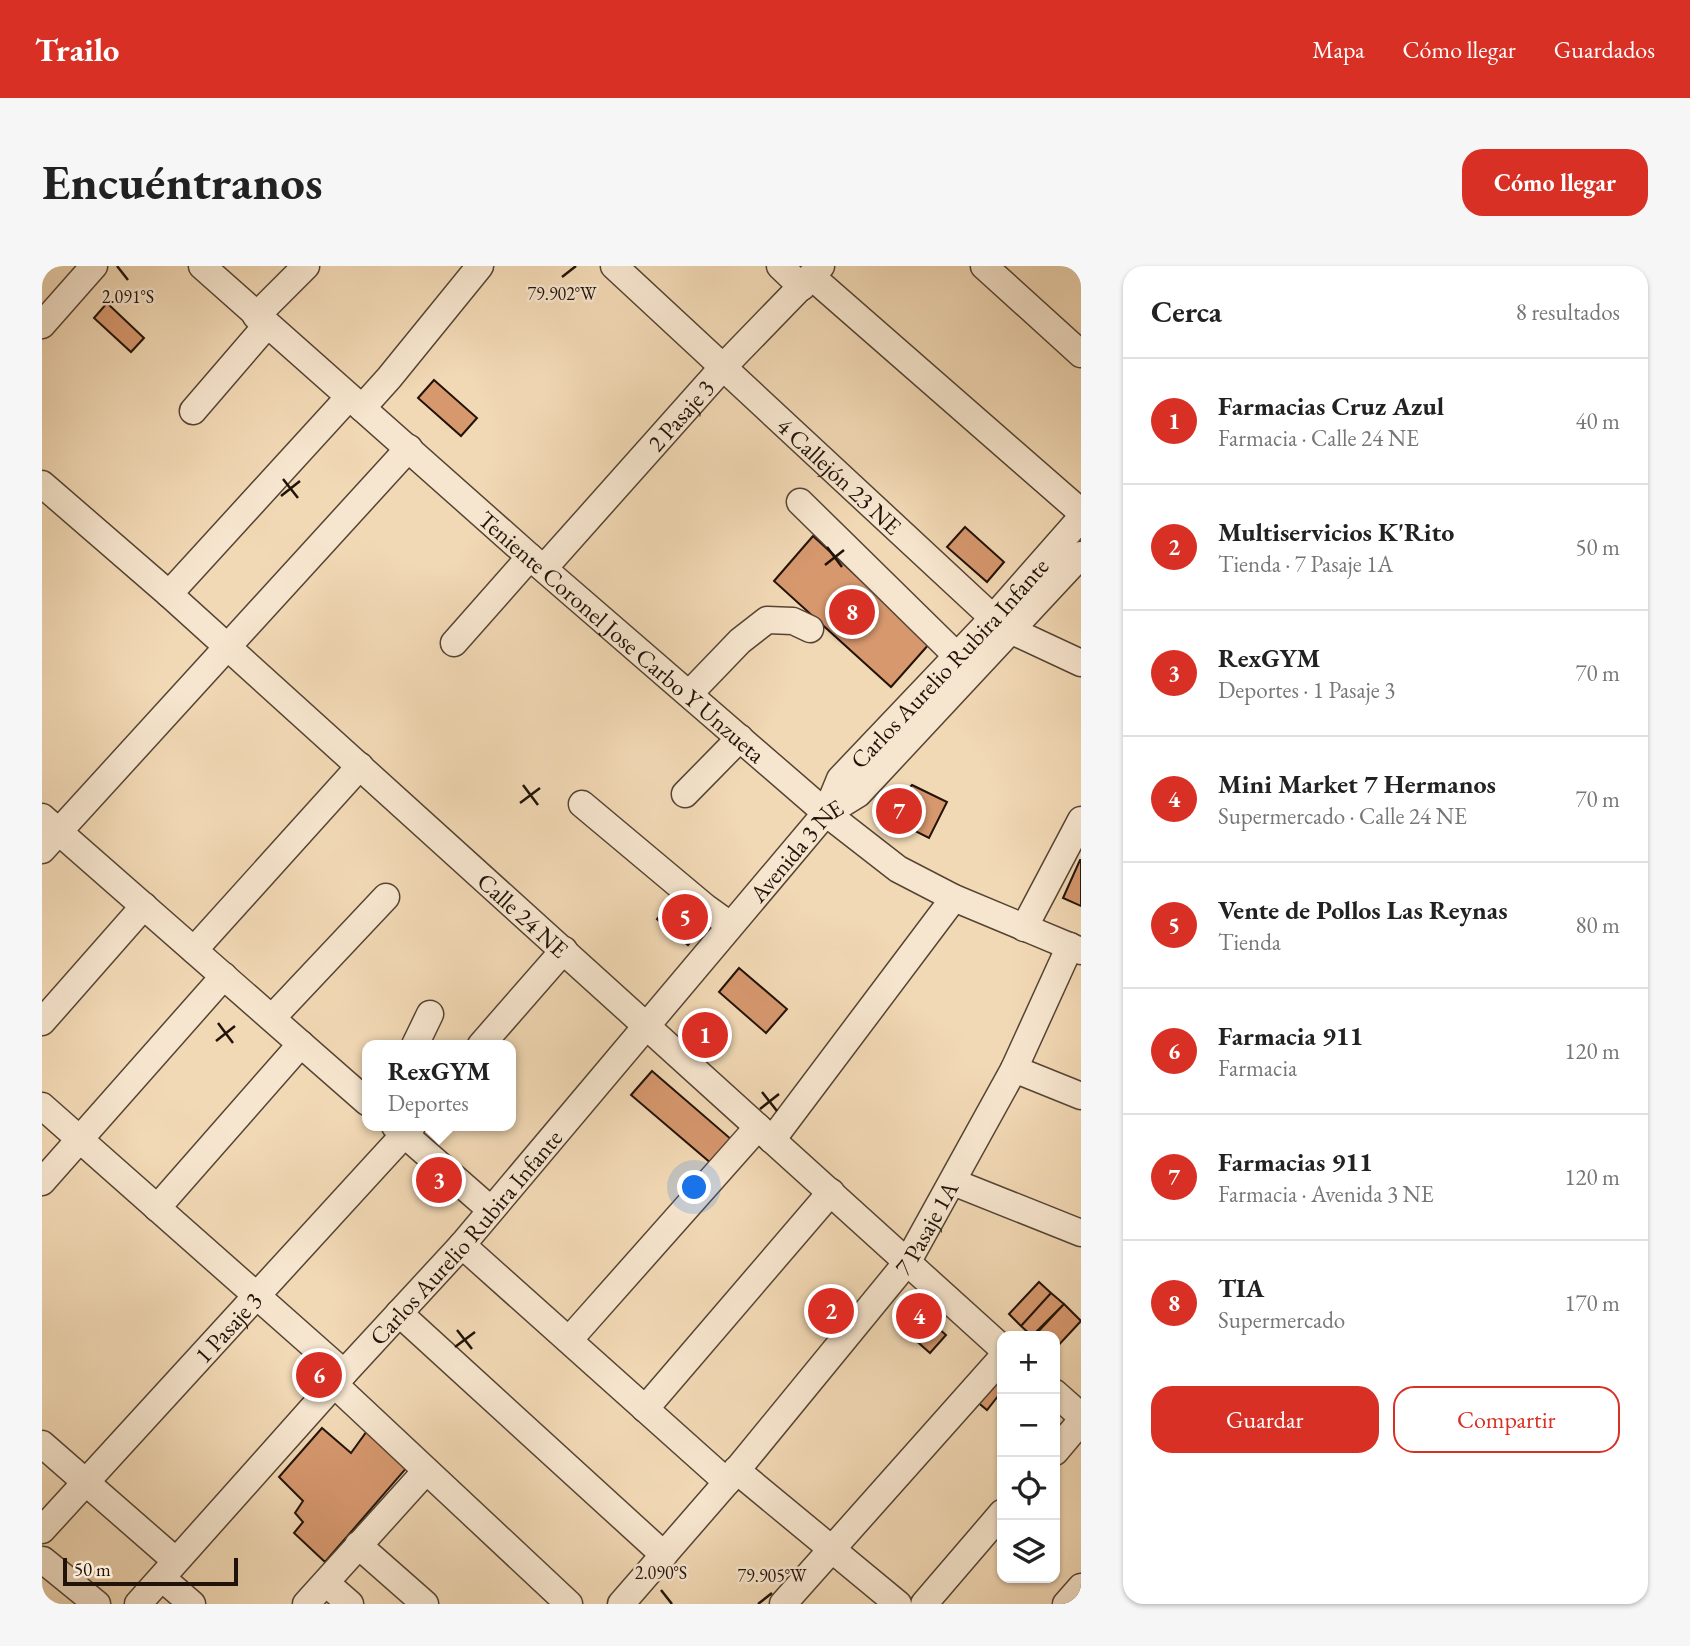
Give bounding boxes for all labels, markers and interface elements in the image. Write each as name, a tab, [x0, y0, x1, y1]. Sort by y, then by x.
text: Trailo	[35, 28, 119, 71]
text: Mapa	[1312, 34, 1365, 65]
text: Cómo llegar	[1403, 34, 1516, 65]
text: Guardados	[1554, 34, 1655, 65]
button: Cómo llegar	[1462, 149, 1648, 216]
text: Encuéntranos	[42, 150, 323, 214]
text: 79.902°W	[527, 282, 597, 305]
text: 2.091°S	[102, 285, 154, 308]
text: Cerca	[1151, 292, 1222, 331]
text: 8 resultados	[1516, 297, 1620, 327]
street label: 2 Pasaje 3	[640, 372, 721, 457]
text: Farmacias Cruz Azul	[1218, 389, 1444, 423]
text: 1	[1168, 406, 1180, 436]
text: 40 m	[1575, 406, 1620, 436]
street label: 4 Callejón 23 NE	[771, 410, 909, 541]
text: Farmacia · Calle 24 NE	[1218, 423, 1419, 453]
street label: Teniente Coronel Jose Carbo Y Unzueta	[472, 503, 772, 769]
text: Multiservicios K'Rito	[1218, 515, 1454, 549]
text: 2	[1168, 532, 1180, 562]
text: 50 m	[1575, 532, 1620, 562]
text: Tienda · 7 Pasaje 1A	[1218, 549, 1393, 579]
street label: Carlos Aurelio Rubira Infante	[843, 551, 1055, 775]
pin: 8	[829, 586, 875, 638]
text: RexGYM	[1218, 641, 1320, 675]
text: 3	[1168, 658, 1180, 688]
text: 70 m	[1575, 658, 1620, 688]
text: Deportes · 1 Pasaje 3	[1218, 675, 1395, 705]
text: Mini Market 7 Hermanos	[1218, 767, 1496, 801]
text: 4	[1168, 784, 1180, 814]
text: 70 m	[1575, 784, 1620, 814]
pin: 7	[876, 785, 922, 837]
street label: Avenida 3 NE	[741, 792, 849, 909]
text: Supermercado · Calle 24 NE	[1218, 801, 1467, 831]
street label: Calle 24 NE	[471, 865, 576, 964]
pin: 5	[662, 891, 708, 943]
text: Vente de Pollos Las Reynas	[1218, 893, 1508, 927]
text: 5	[1168, 910, 1180, 940]
text: 80 m	[1575, 910, 1620, 940]
text: Tienda	[1218, 927, 1281, 957]
pin: 1	[682, 1009, 728, 1061]
text: Farmacia 911	[1218, 1019, 1363, 1053]
text: 6	[1168, 1036, 1180, 1066]
text: 120 m	[1564, 1036, 1620, 1066]
popup	[362, 1040, 516, 1131]
text: Farmacia	[1218, 1053, 1297, 1083]
text: RexGYM	[388, 1054, 490, 1088]
text: Deportes	[388, 1088, 469, 1118]
street label: Carlos Aurelio Rubira Infante	[362, 1122, 569, 1351]
text: Farmacias 911	[1218, 1145, 1373, 1179]
pin: 3	[416, 1154, 462, 1206]
text: 7	[1168, 1162, 1180, 1192]
text: 120 m	[1564, 1162, 1620, 1192]
your location	[677, 1170, 711, 1204]
street label: 7 Pasaje 1A	[887, 1175, 965, 1281]
text: Farmacia · Avenida 3 NE	[1218, 1179, 1434, 1209]
text: TIA	[1218, 1271, 1264, 1305]
street label: 1 Pasaje 3	[187, 1285, 268, 1369]
pin: 2	[808, 1285, 854, 1337]
text: 8	[1168, 1288, 1180, 1318]
text: 170 m	[1564, 1288, 1620, 1318]
pin: 4	[896, 1290, 942, 1342]
text: Supermercado	[1218, 1305, 1345, 1335]
map controls	[997, 1331, 1060, 1583]
button: +	[997, 1331, 1060, 1394]
pin: 6	[296, 1349, 342, 1401]
button: Guardar	[1151, 1386, 1379, 1453]
button: Compartir	[1393, 1386, 1620, 1453]
button: −	[997, 1394, 1060, 1457]
button: locate	[997, 1457, 1060, 1520]
button: layers	[997, 1520, 1060, 1583]
scale bar	[63, 1555, 238, 1587]
text: 50 m	[74, 1557, 111, 1582]
text: 2.090°S	[635, 1561, 687, 1584]
text: 79.905°W	[737, 1564, 807, 1587]

